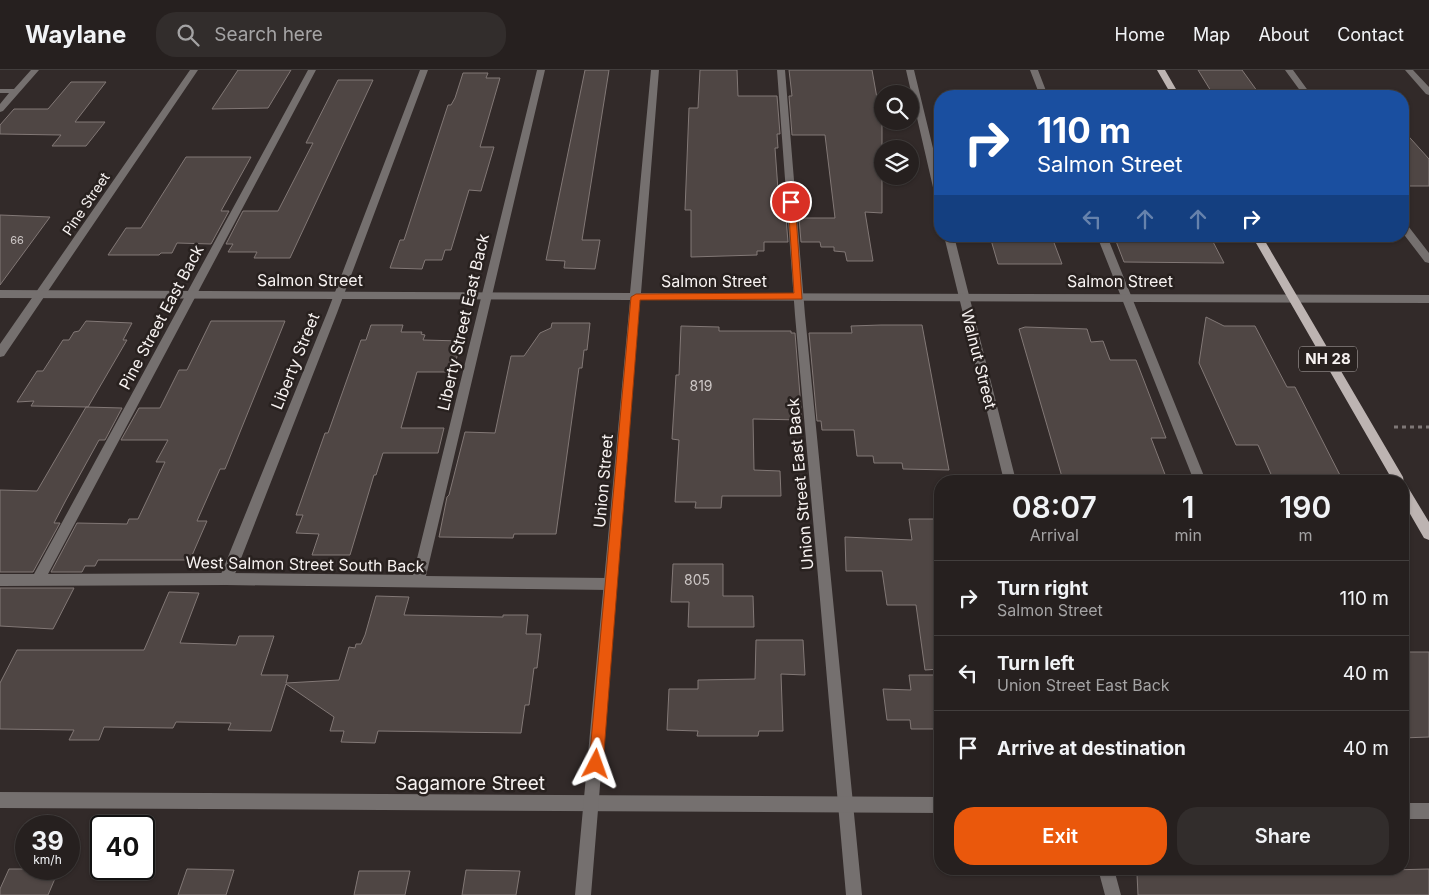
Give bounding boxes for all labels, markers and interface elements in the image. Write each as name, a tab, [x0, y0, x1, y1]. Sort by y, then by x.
search box	[156, 12, 506, 57]
text: Waylane	[25, 20, 126, 49]
icon: search	[174, 21, 202, 49]
text: Search here	[214, 23, 323, 46]
text: Home	[1115, 24, 1165, 45]
text: Map	[1193, 24, 1230, 45]
text: About	[1258, 24, 1309, 45]
text: Contact	[1337, 24, 1404, 45]
map controls	[874, 85, 919, 185]
button: search	[874, 85, 919, 130]
text: 110 m	[1037, 109, 1131, 151]
icon: right	[954, 110, 1019, 175]
button: layers	[874, 140, 919, 185]
text: Salmon Street	[1037, 151, 1183, 177]
street label: Pine Street	[58, 169, 113, 238]
pin	[770, 181, 812, 223]
icon: arrive	[777, 188, 805, 216]
icon: left	[1078, 205, 1106, 233]
icon: ahead	[1131, 205, 1159, 233]
icon: ahead	[1184, 205, 1212, 233]
icon: right	[1237, 205, 1265, 233]
street label: Liberty Street East Back	[433, 231, 493, 413]
house number: 66	[10, 233, 24, 247]
street label: Pine Street East Back	[114, 241, 208, 393]
street label: Salmon Street	[257, 270, 363, 290]
street label: Salmon Street	[661, 271, 767, 291]
street label: Salmon Street	[1067, 271, 1173, 291]
street label: Walnut Street	[957, 307, 1001, 411]
street label: Liberty Street	[267, 310, 323, 412]
road number: NH 28	[1299, 346, 1357, 372]
house number: 819	[689, 377, 713, 394]
street label: Union Street East Back	[782, 397, 817, 571]
street label: Union Street	[589, 433, 617, 529]
text: 08:07	[1012, 489, 1097, 525]
text: 1	[1182, 489, 1195, 525]
text: 190	[1280, 489, 1331, 525]
text: Arrival	[1030, 525, 1079, 545]
text: min	[1175, 525, 1202, 545]
text: m	[1298, 525, 1312, 545]
street label: West Salmon Street South Back	[185, 552, 425, 576]
house number: 805	[684, 571, 710, 588]
text: Turn right	[997, 577, 1088, 600]
icon: right	[954, 584, 982, 612]
text: 110 m	[1340, 587, 1389, 610]
text: Salmon Street	[997, 600, 1103, 620]
text: Turn left	[997, 652, 1075, 675]
icon: left	[954, 659, 982, 687]
text: 40 m	[1343, 662, 1389, 685]
text: Union Street East Back	[997, 675, 1170, 695]
icon: arrive	[954, 734, 982, 762]
position arrow	[569, 737, 621, 789]
text: Arrive at destination	[997, 737, 1186, 760]
text: 40 m	[1343, 737, 1389, 760]
street label: Sagamore Street	[395, 772, 545, 795]
button: Exit	[954, 807, 1167, 865]
button: Share	[1177, 807, 1389, 865]
speed limit sign: 40	[90, 815, 155, 880]
text: 39	[31, 826, 64, 856]
text: km/h	[33, 852, 62, 867]

